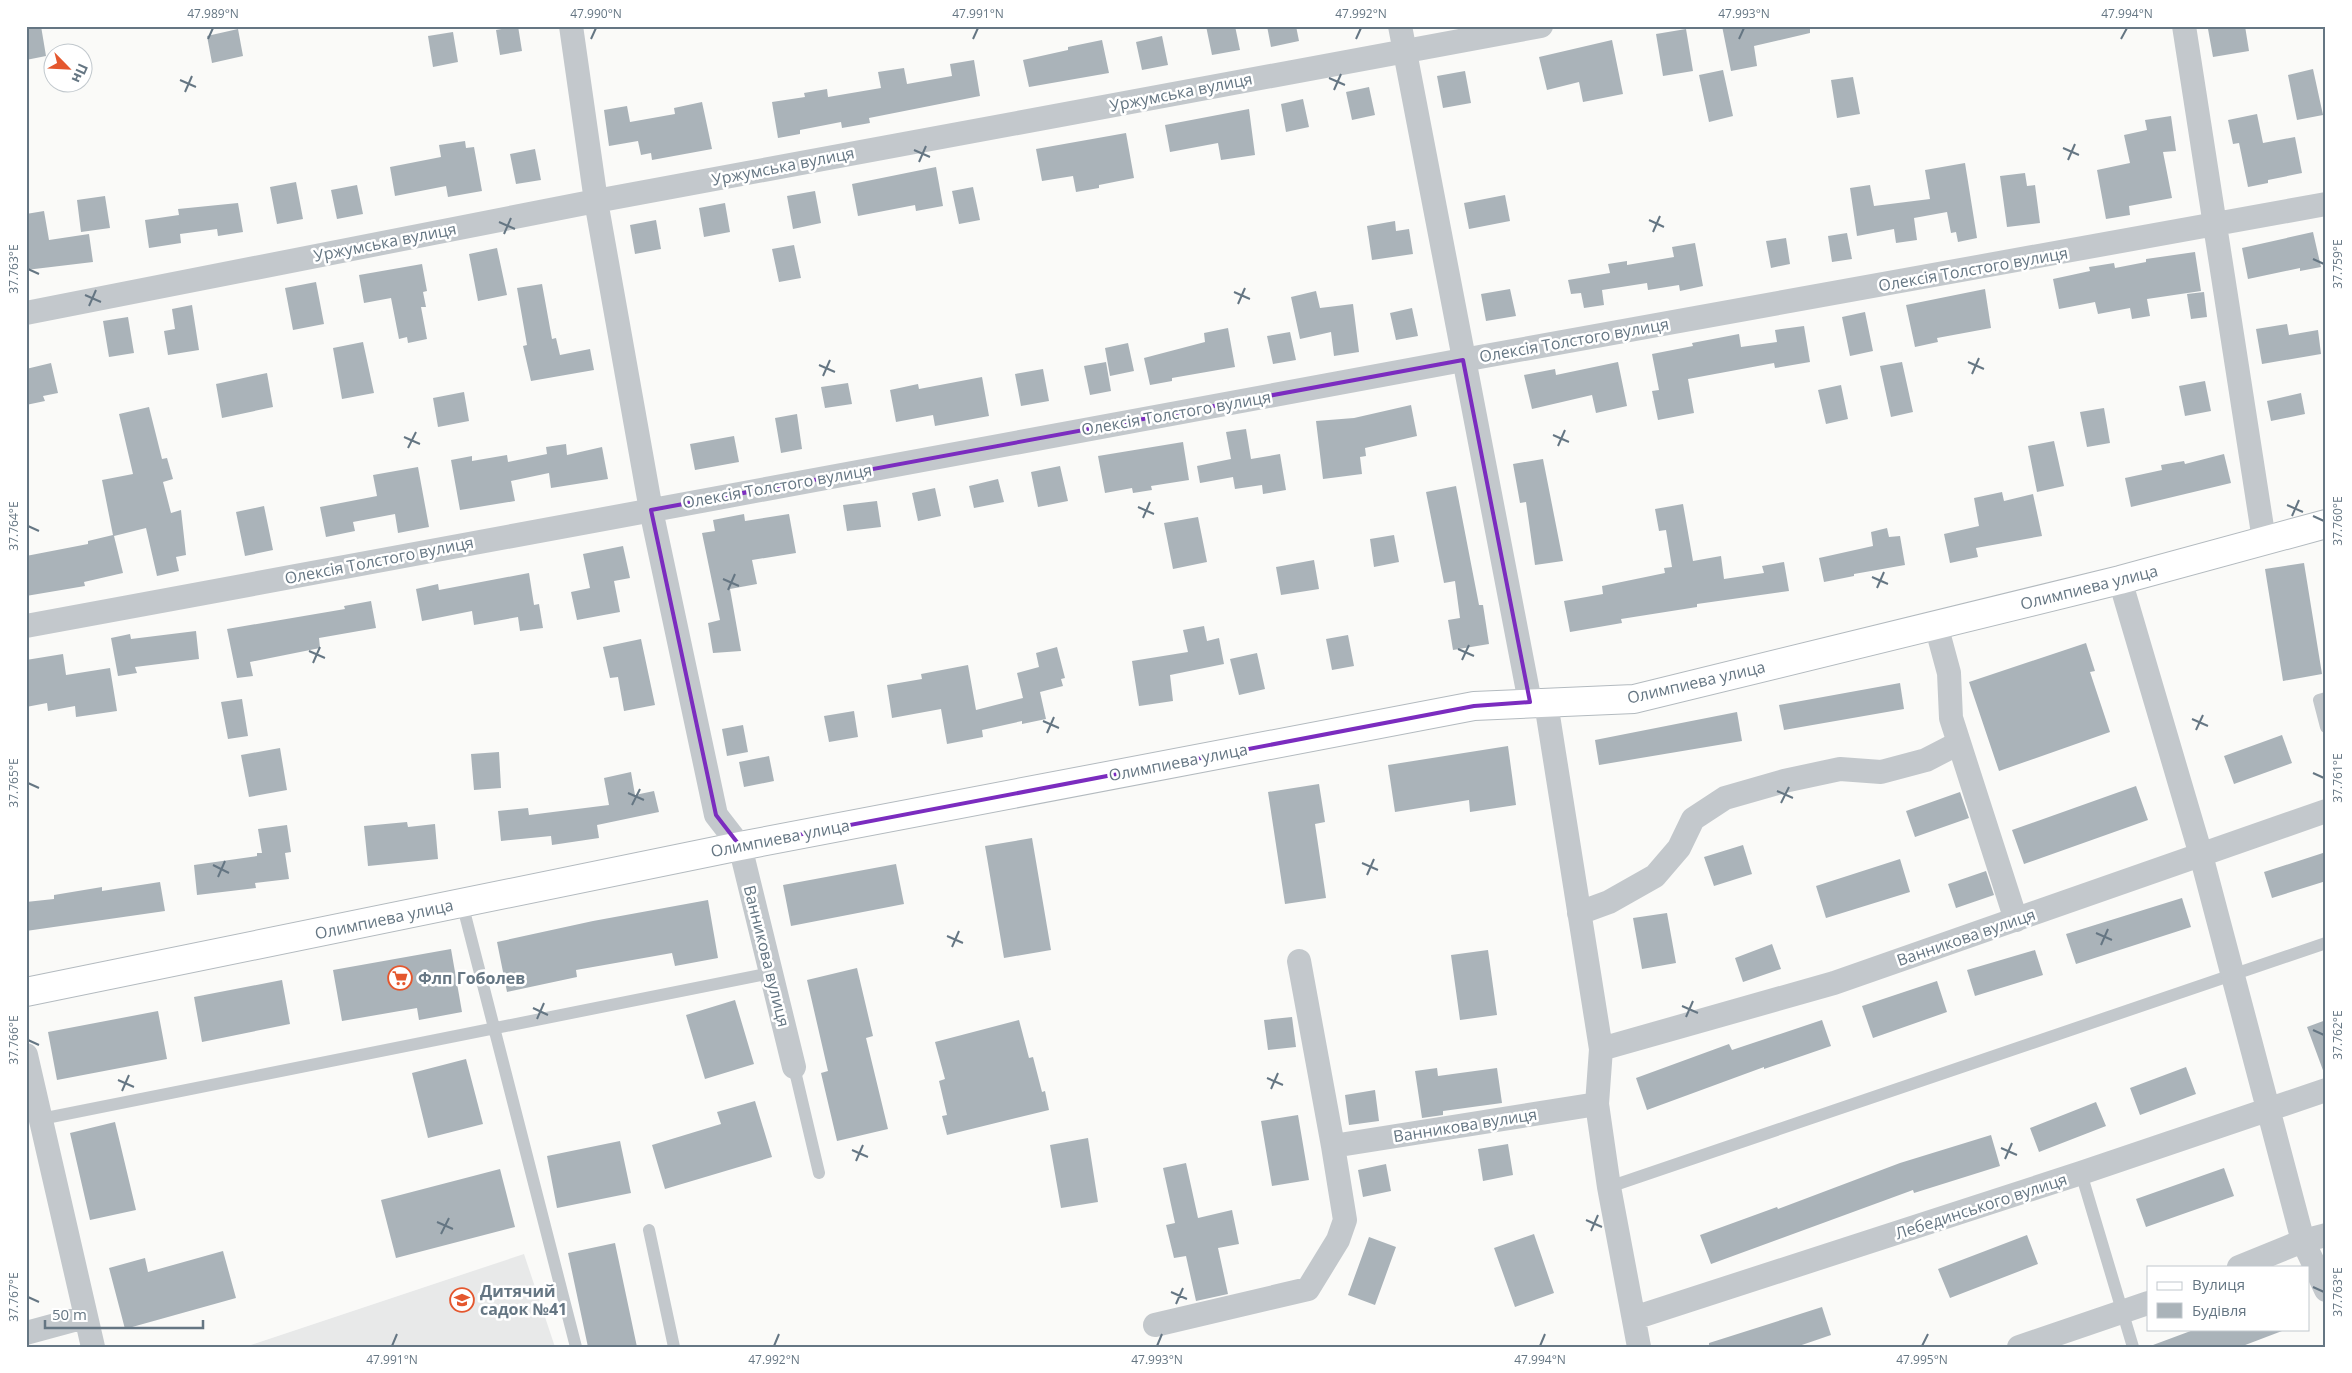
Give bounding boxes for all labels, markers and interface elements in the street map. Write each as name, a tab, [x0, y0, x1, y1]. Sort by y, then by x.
text: 47.989°N	[187, 5, 239, 22]
text: 47.990°N	[570, 5, 622, 22]
text: 47.991°N	[952, 5, 1004, 22]
text: 47.992°N	[1335, 5, 1387, 22]
text: 47.993°N	[1718, 5, 1770, 22]
text: 47.994°N	[2101, 5, 2153, 22]
north arrow	[42, 42, 92, 92]
text: Пн	[68, 61, 93, 86]
street label: Уржумська вулиця	[1108, 67, 1254, 117]
street label: Уржумська вулиця	[710, 141, 856, 191]
street label: Уржумська вулиця	[312, 217, 458, 267]
text: 37.759°E	[2329, 239, 2346, 289]
street label: Олексія Толстого вулиця	[1877, 241, 2069, 297]
text: 37.763°E	[5, 244, 22, 294]
street label: Олексія Толстого вулиця	[1478, 312, 1670, 368]
street label: Олексія Толстого вулиця	[1080, 385, 1272, 441]
street label: Олексія Толстого вулиця	[681, 458, 873, 514]
text: 37.760°E	[2329, 496, 2346, 546]
text: 37.764°E	[5, 501, 22, 551]
street label: Олексія Толстого вулиця	[283, 531, 475, 589]
street label: Олимпиева улица	[2018, 559, 2160, 615]
street label: Олимпиева улица	[1625, 655, 1767, 709]
street label: Олимпиева улица	[1107, 738, 1249, 786]
text: 37.761°E	[2329, 753, 2346, 803]
text: 37.765°E	[5, 758, 22, 808]
street label: Олимпиева улица	[709, 814, 851, 862]
street label: Ванникова вулиця	[739, 883, 795, 1029]
street label: Олимпиева улица	[313, 894, 455, 944]
street label: Ванникова вулиця	[1894, 903, 2038, 971]
supermarket icon: Флп Гоболев	[387, 965, 413, 991]
place label: Флп Гоболев	[418, 967, 525, 989]
text: 37.762°E	[2329, 1010, 2346, 1060]
text: 37.766°E	[5, 1015, 22, 1065]
street label: Ванникова вулиця	[1392, 1103, 1538, 1147]
street label: Лебединського вулиця	[1892, 1168, 2070, 1244]
legend	[2147, 1266, 2310, 1330]
text: 37.763°E	[2329, 1267, 2346, 1317]
text: 37.767°E	[5, 1272, 22, 1322]
text: Вулиця	[2192, 1274, 2245, 1294]
place label: Дитячий садок №41	[480, 1280, 567, 1320]
school or university icon: Дитячий садок №41	[449, 1287, 475, 1313]
scale bar	[45, 1298, 202, 1330]
text: Будівля	[2192, 1300, 2247, 1320]
text: 50 m	[52, 1304, 87, 1324]
text: 47.991°N	[366, 1351, 418, 1368]
text: 47.992°N	[748, 1351, 800, 1368]
text: 47.993°N	[1131, 1351, 1183, 1368]
text: 47.994°N	[1514, 1351, 1566, 1368]
text: 47.995°N	[1896, 1351, 1948, 1368]

